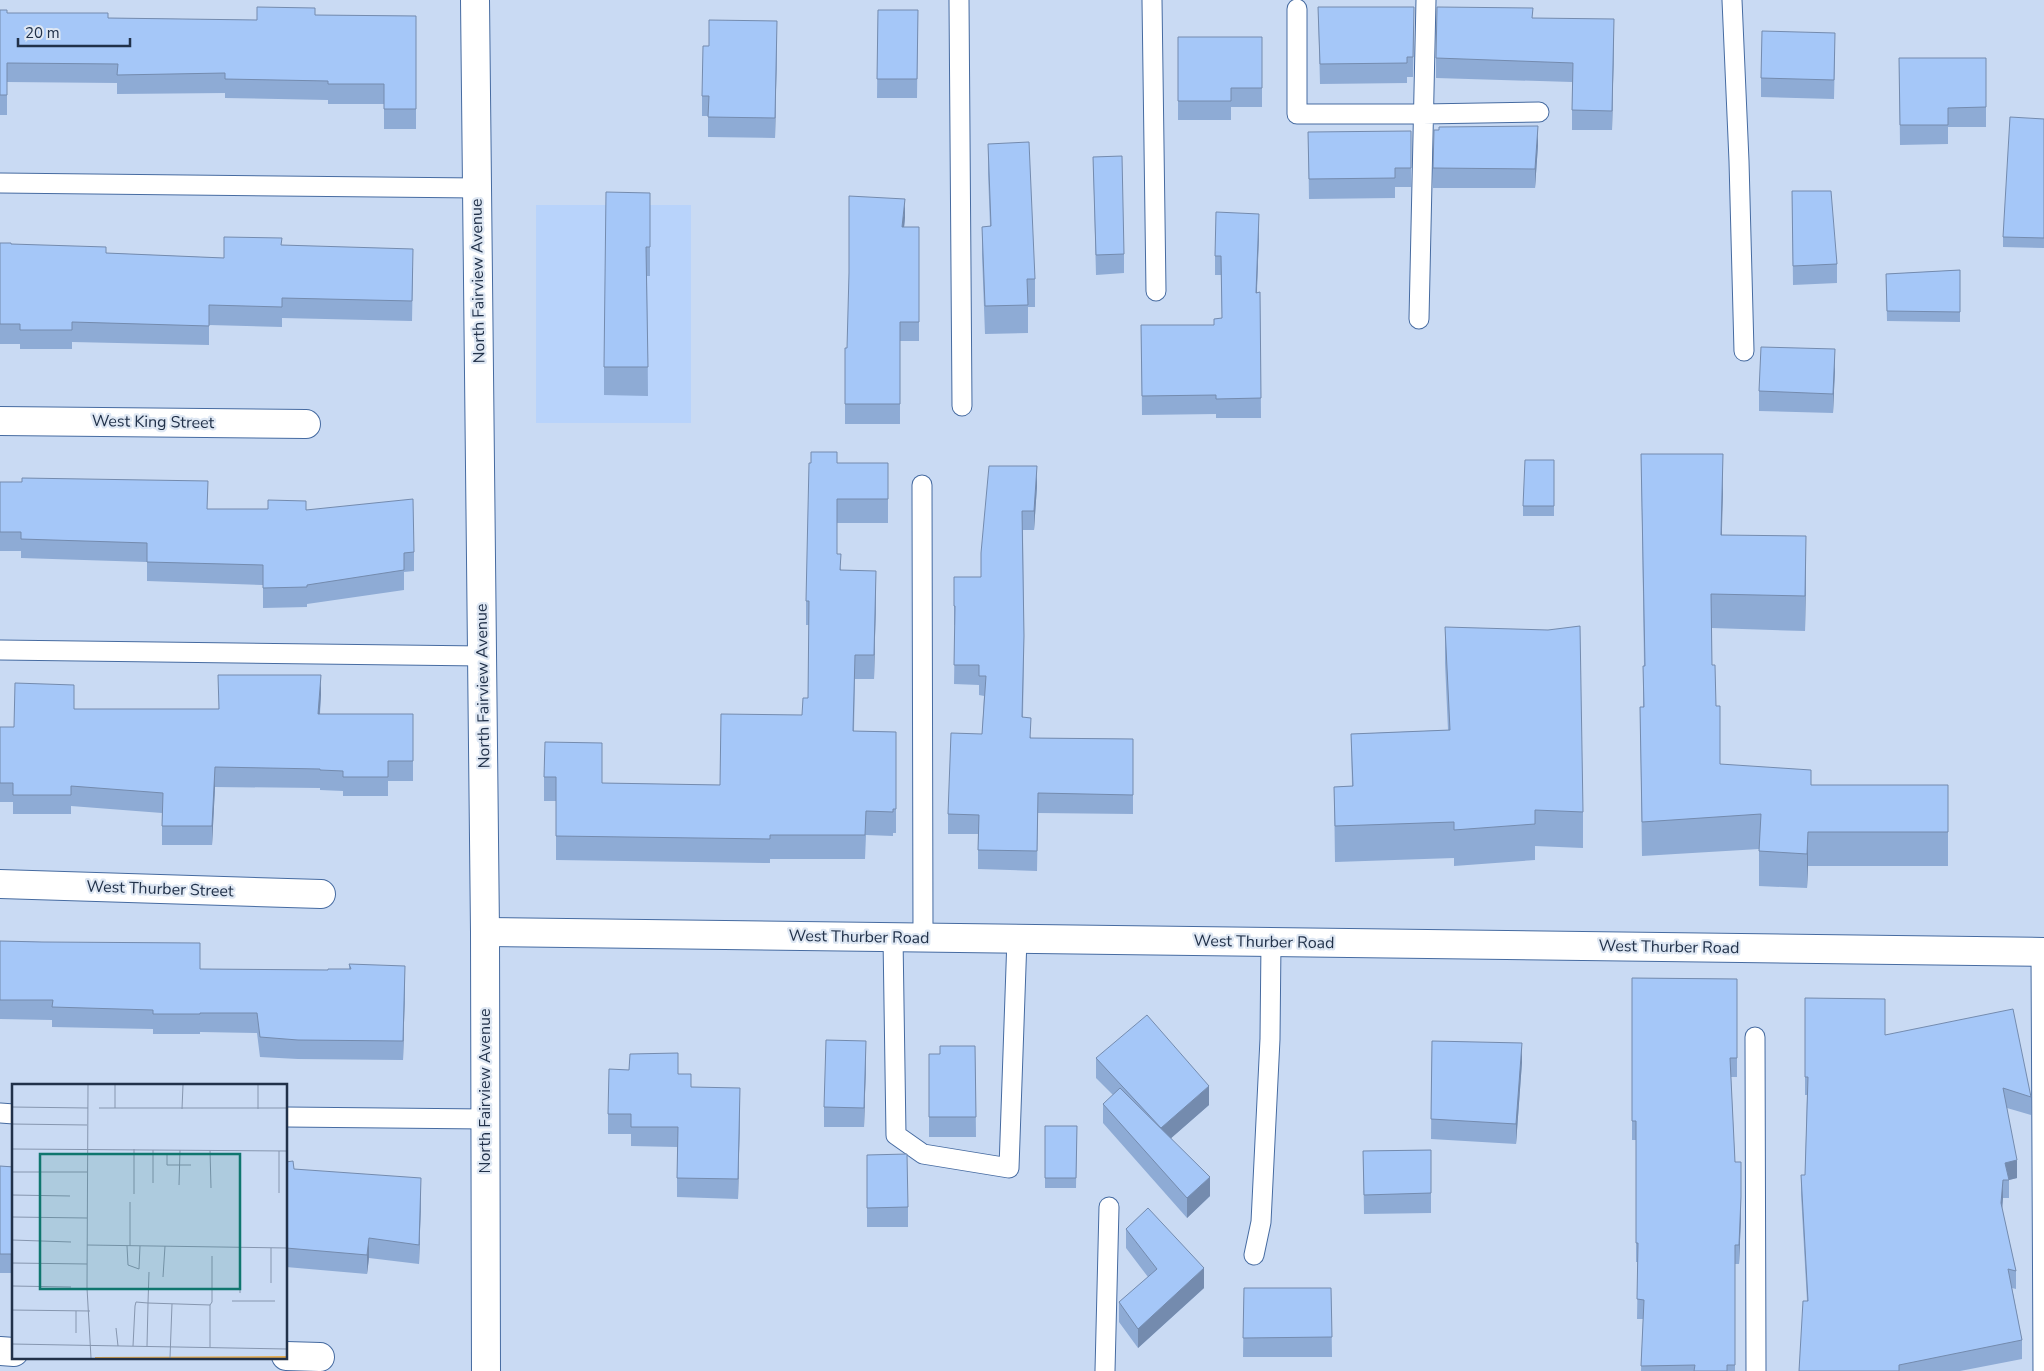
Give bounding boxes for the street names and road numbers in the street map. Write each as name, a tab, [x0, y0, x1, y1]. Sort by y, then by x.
street label: North Fairview Avenue	[466, 198, 490, 364]
street label: West King Street	[92, 410, 215, 434]
street label: North Fairview Avenue	[471, 603, 495, 769]
street label: West Thurber Street	[86, 875, 234, 903]
street label: West Thurber Road	[788, 925, 930, 949]
street label: West Thurber Road	[1193, 930, 1335, 954]
street label: West Thurber Road	[1598, 935, 1740, 959]
street label: North Fairview Avenue	[474, 1009, 496, 1173]

